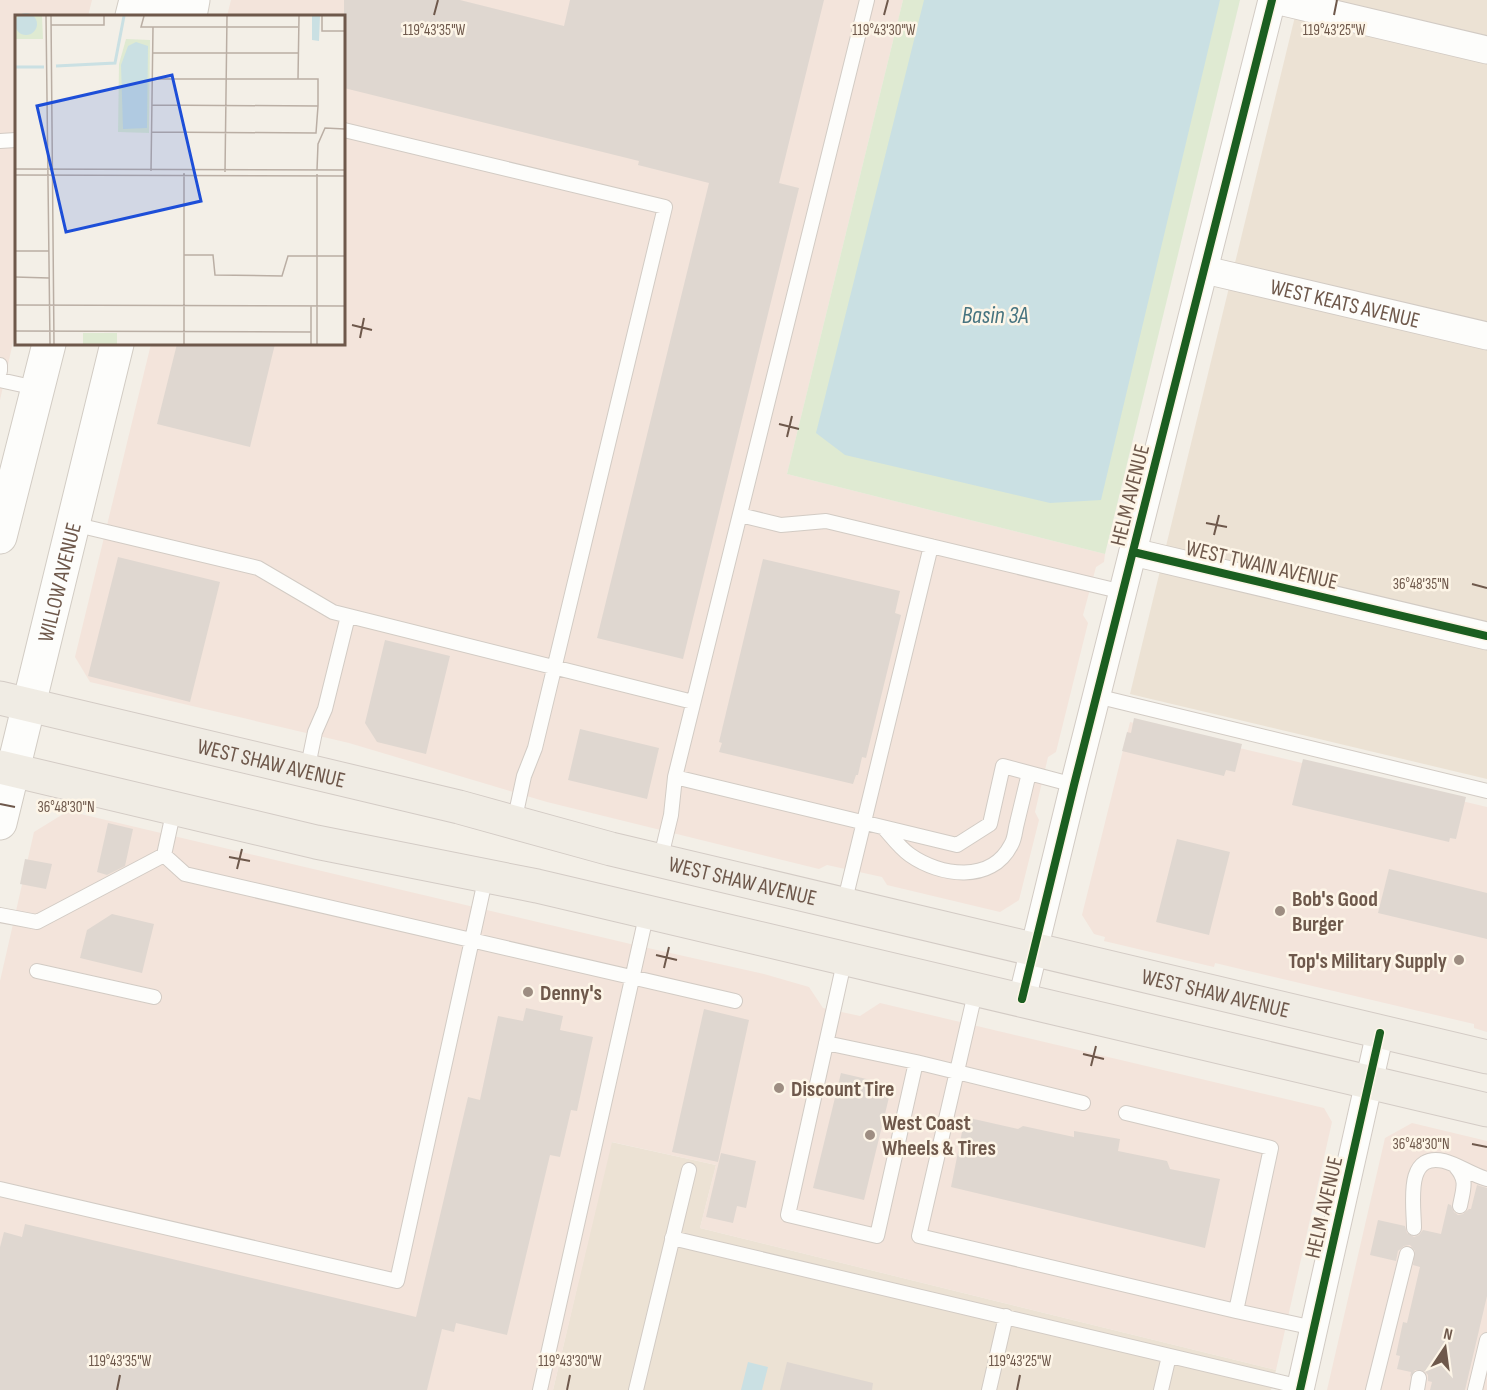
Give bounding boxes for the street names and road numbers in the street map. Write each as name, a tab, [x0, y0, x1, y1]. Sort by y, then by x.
street label: WEST KEATS AVENUE	[1267, 274, 1422, 335]
street label: HELM AVENUE	[1105, 442, 1156, 549]
street label: WILLOW AVENUE	[33, 520, 88, 645]
street label: WEST TWAIN AVENUE	[1183, 535, 1340, 596]
street label: WEST SHAW AVENUE	[194, 733, 348, 795]
street label: WEST SHAW AVENUE	[666, 851, 819, 912]
street label: WEST SHAW AVENUE	[1139, 963, 1292, 1025]
street label: HELM AVENUE	[1300, 1154, 1349, 1261]

